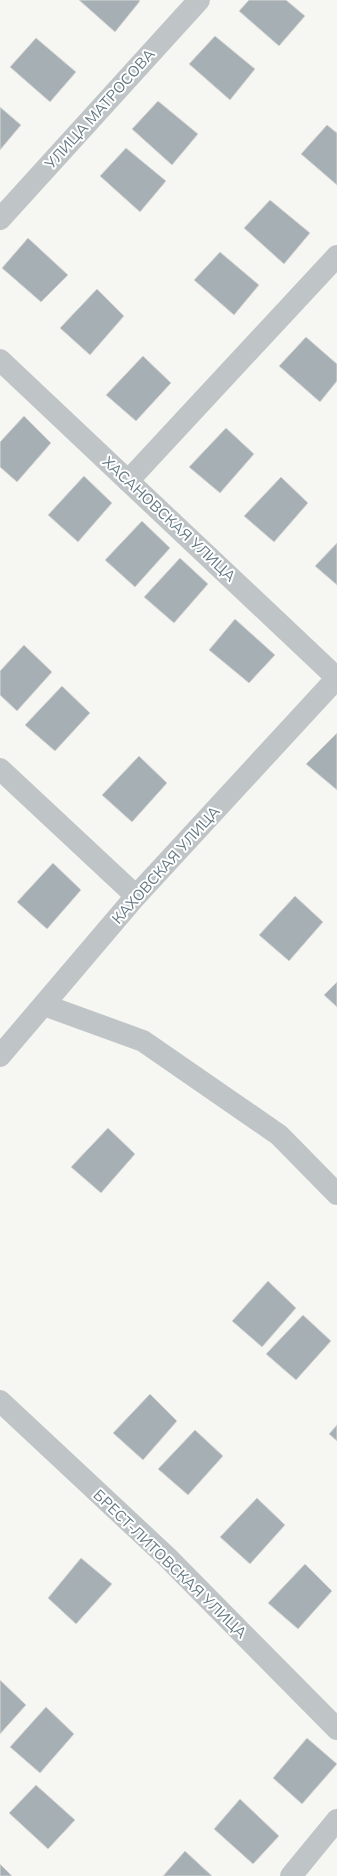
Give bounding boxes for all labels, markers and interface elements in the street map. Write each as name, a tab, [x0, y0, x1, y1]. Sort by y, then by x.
street label: УЛИЦА МАТРОСОВА	[40, 45, 159, 173]
street label: ХАСАНОВСКАЯ УЛИЦА	[99, 452, 240, 585]
street label: КАХОВСКАЯ УЛИЦА	[108, 802, 224, 928]
street label: БРЕСТ-ЛИТОВСКАЯ УЛИЦА	[90, 1485, 251, 1642]

